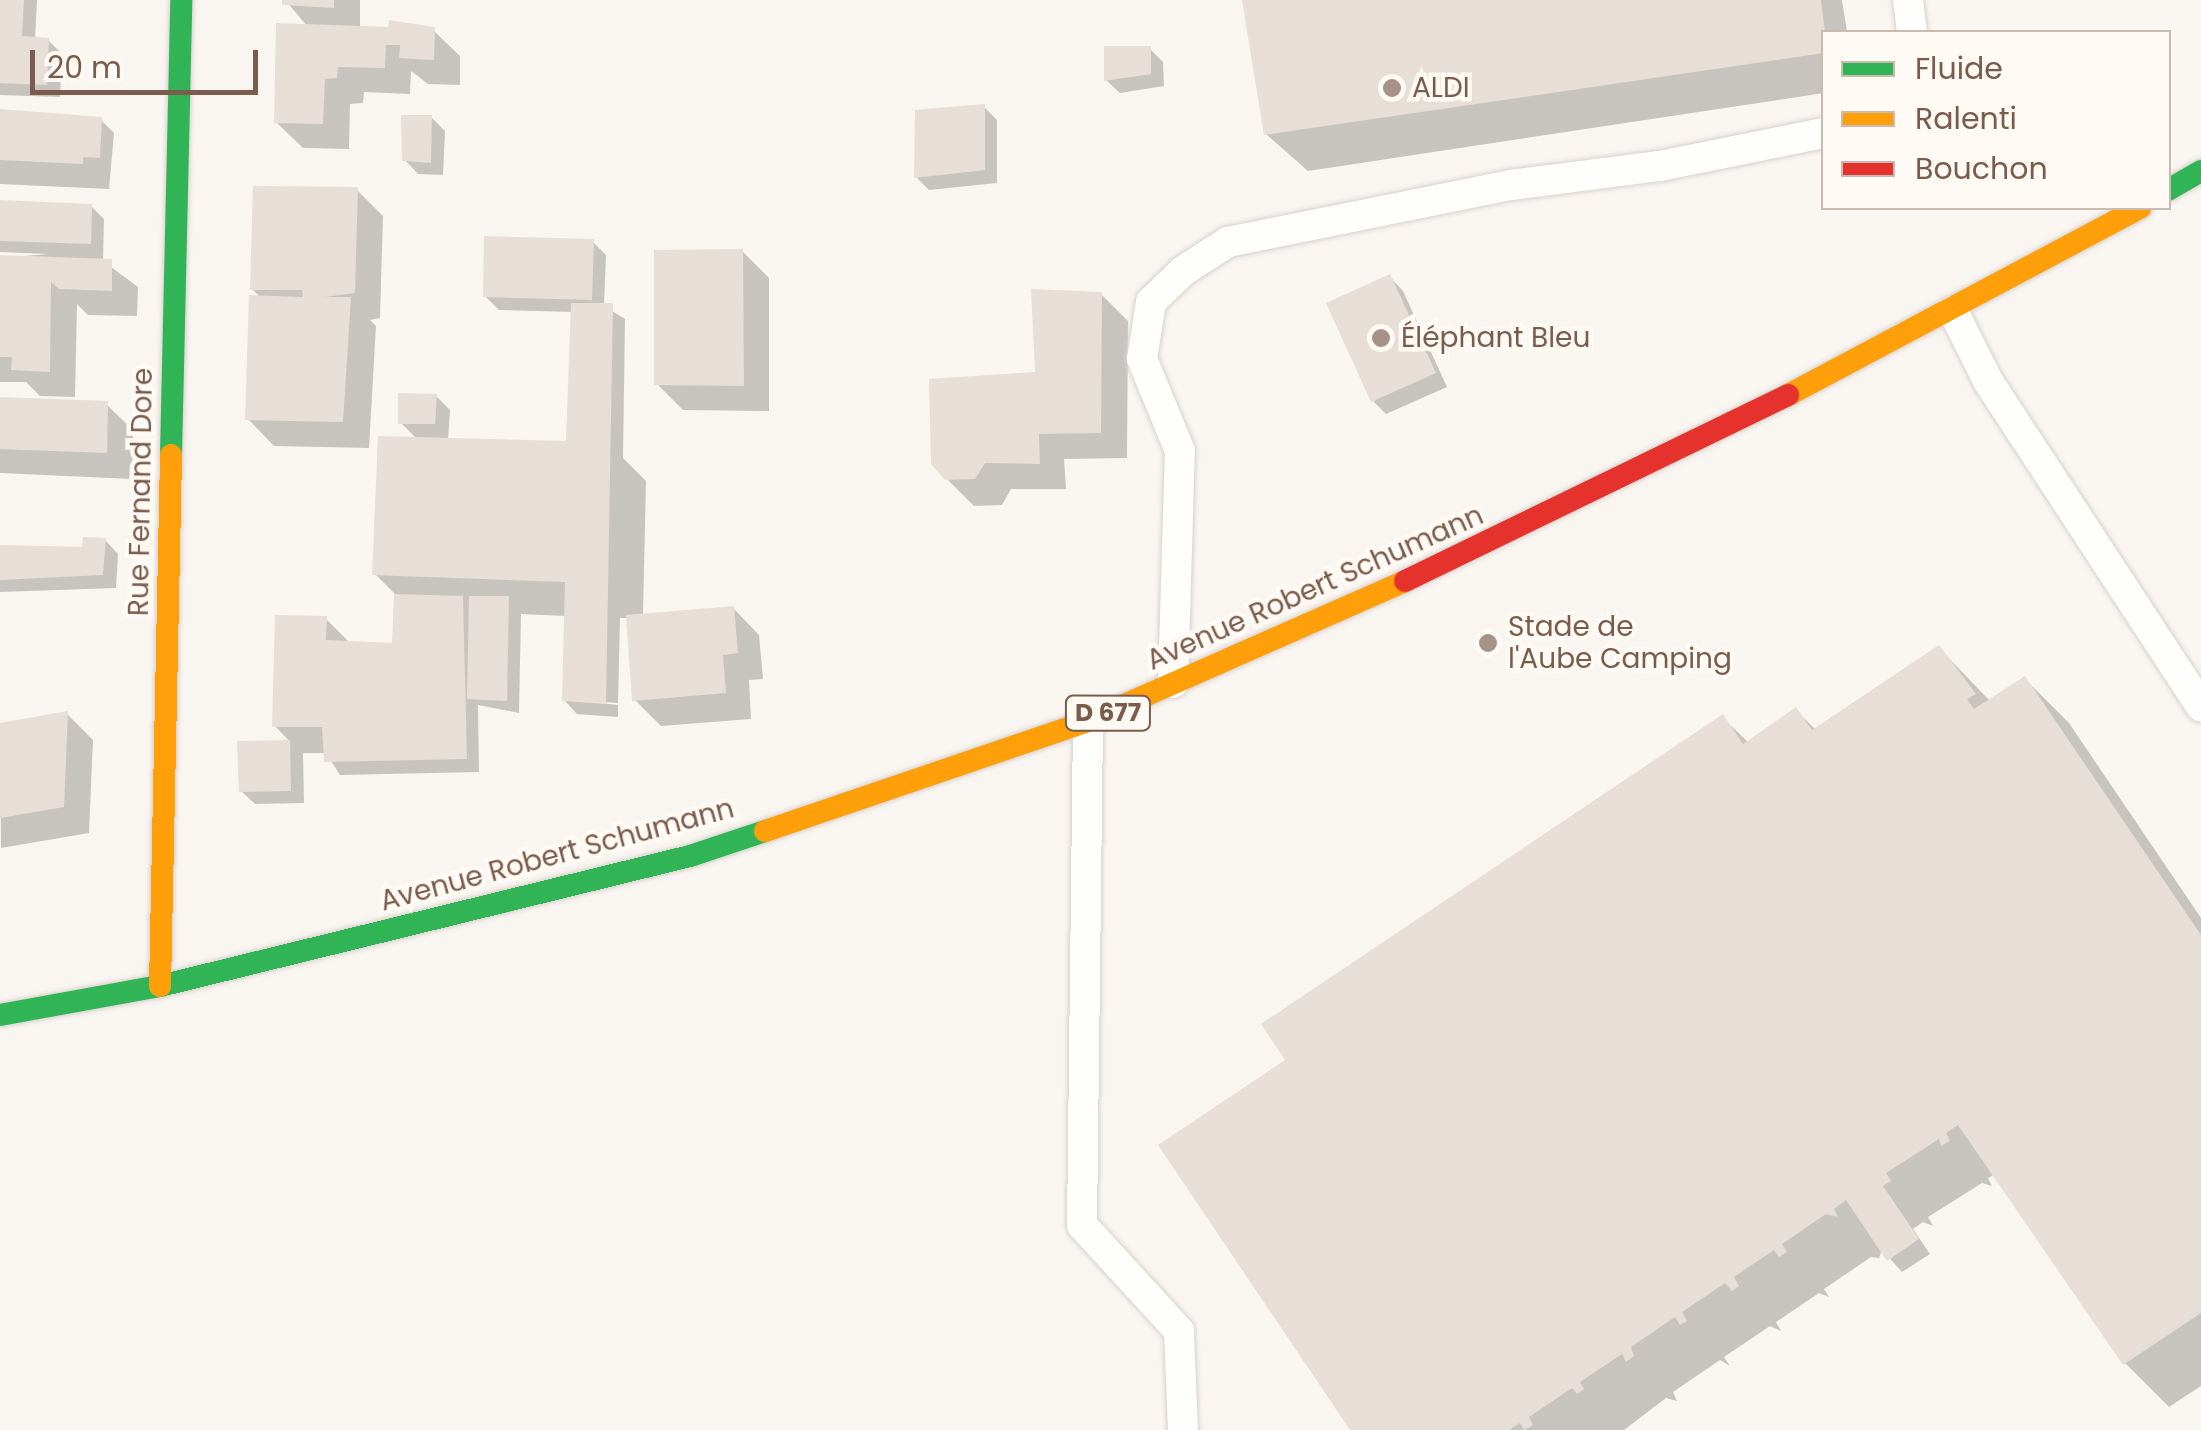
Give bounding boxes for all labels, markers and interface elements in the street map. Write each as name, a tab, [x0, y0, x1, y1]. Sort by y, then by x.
scale bar	[35, 30, 262, 92]
legend	[1821, 30, 2171, 210]
text: 20 m	[47, 46, 122, 89]
text: Fluide	[1915, 47, 2003, 90]
place label: ALDI	[1412, 71, 1470, 105]
marker: ALDI	[1381, 77, 1403, 99]
text: Ralenti	[1915, 97, 2017, 140]
text: Bouchon	[1915, 147, 2048, 190]
place label: Éléphant Bleu	[1401, 321, 1590, 355]
marker: Éléphant Bleu	[1370, 327, 1392, 349]
street label: Rue Fernand Dore	[122, 368, 160, 616]
street label: Avenue Robert Schumann	[1142, 498, 1488, 678]
place label: Stade de l'Aube Camping	[1508, 610, 1732, 676]
marker: Stade de l'Aube Camping	[1477, 632, 1499, 654]
road number: D 677	[1063, 693, 1153, 733]
street label: Avenue Robert Schumann	[376, 792, 738, 918]

